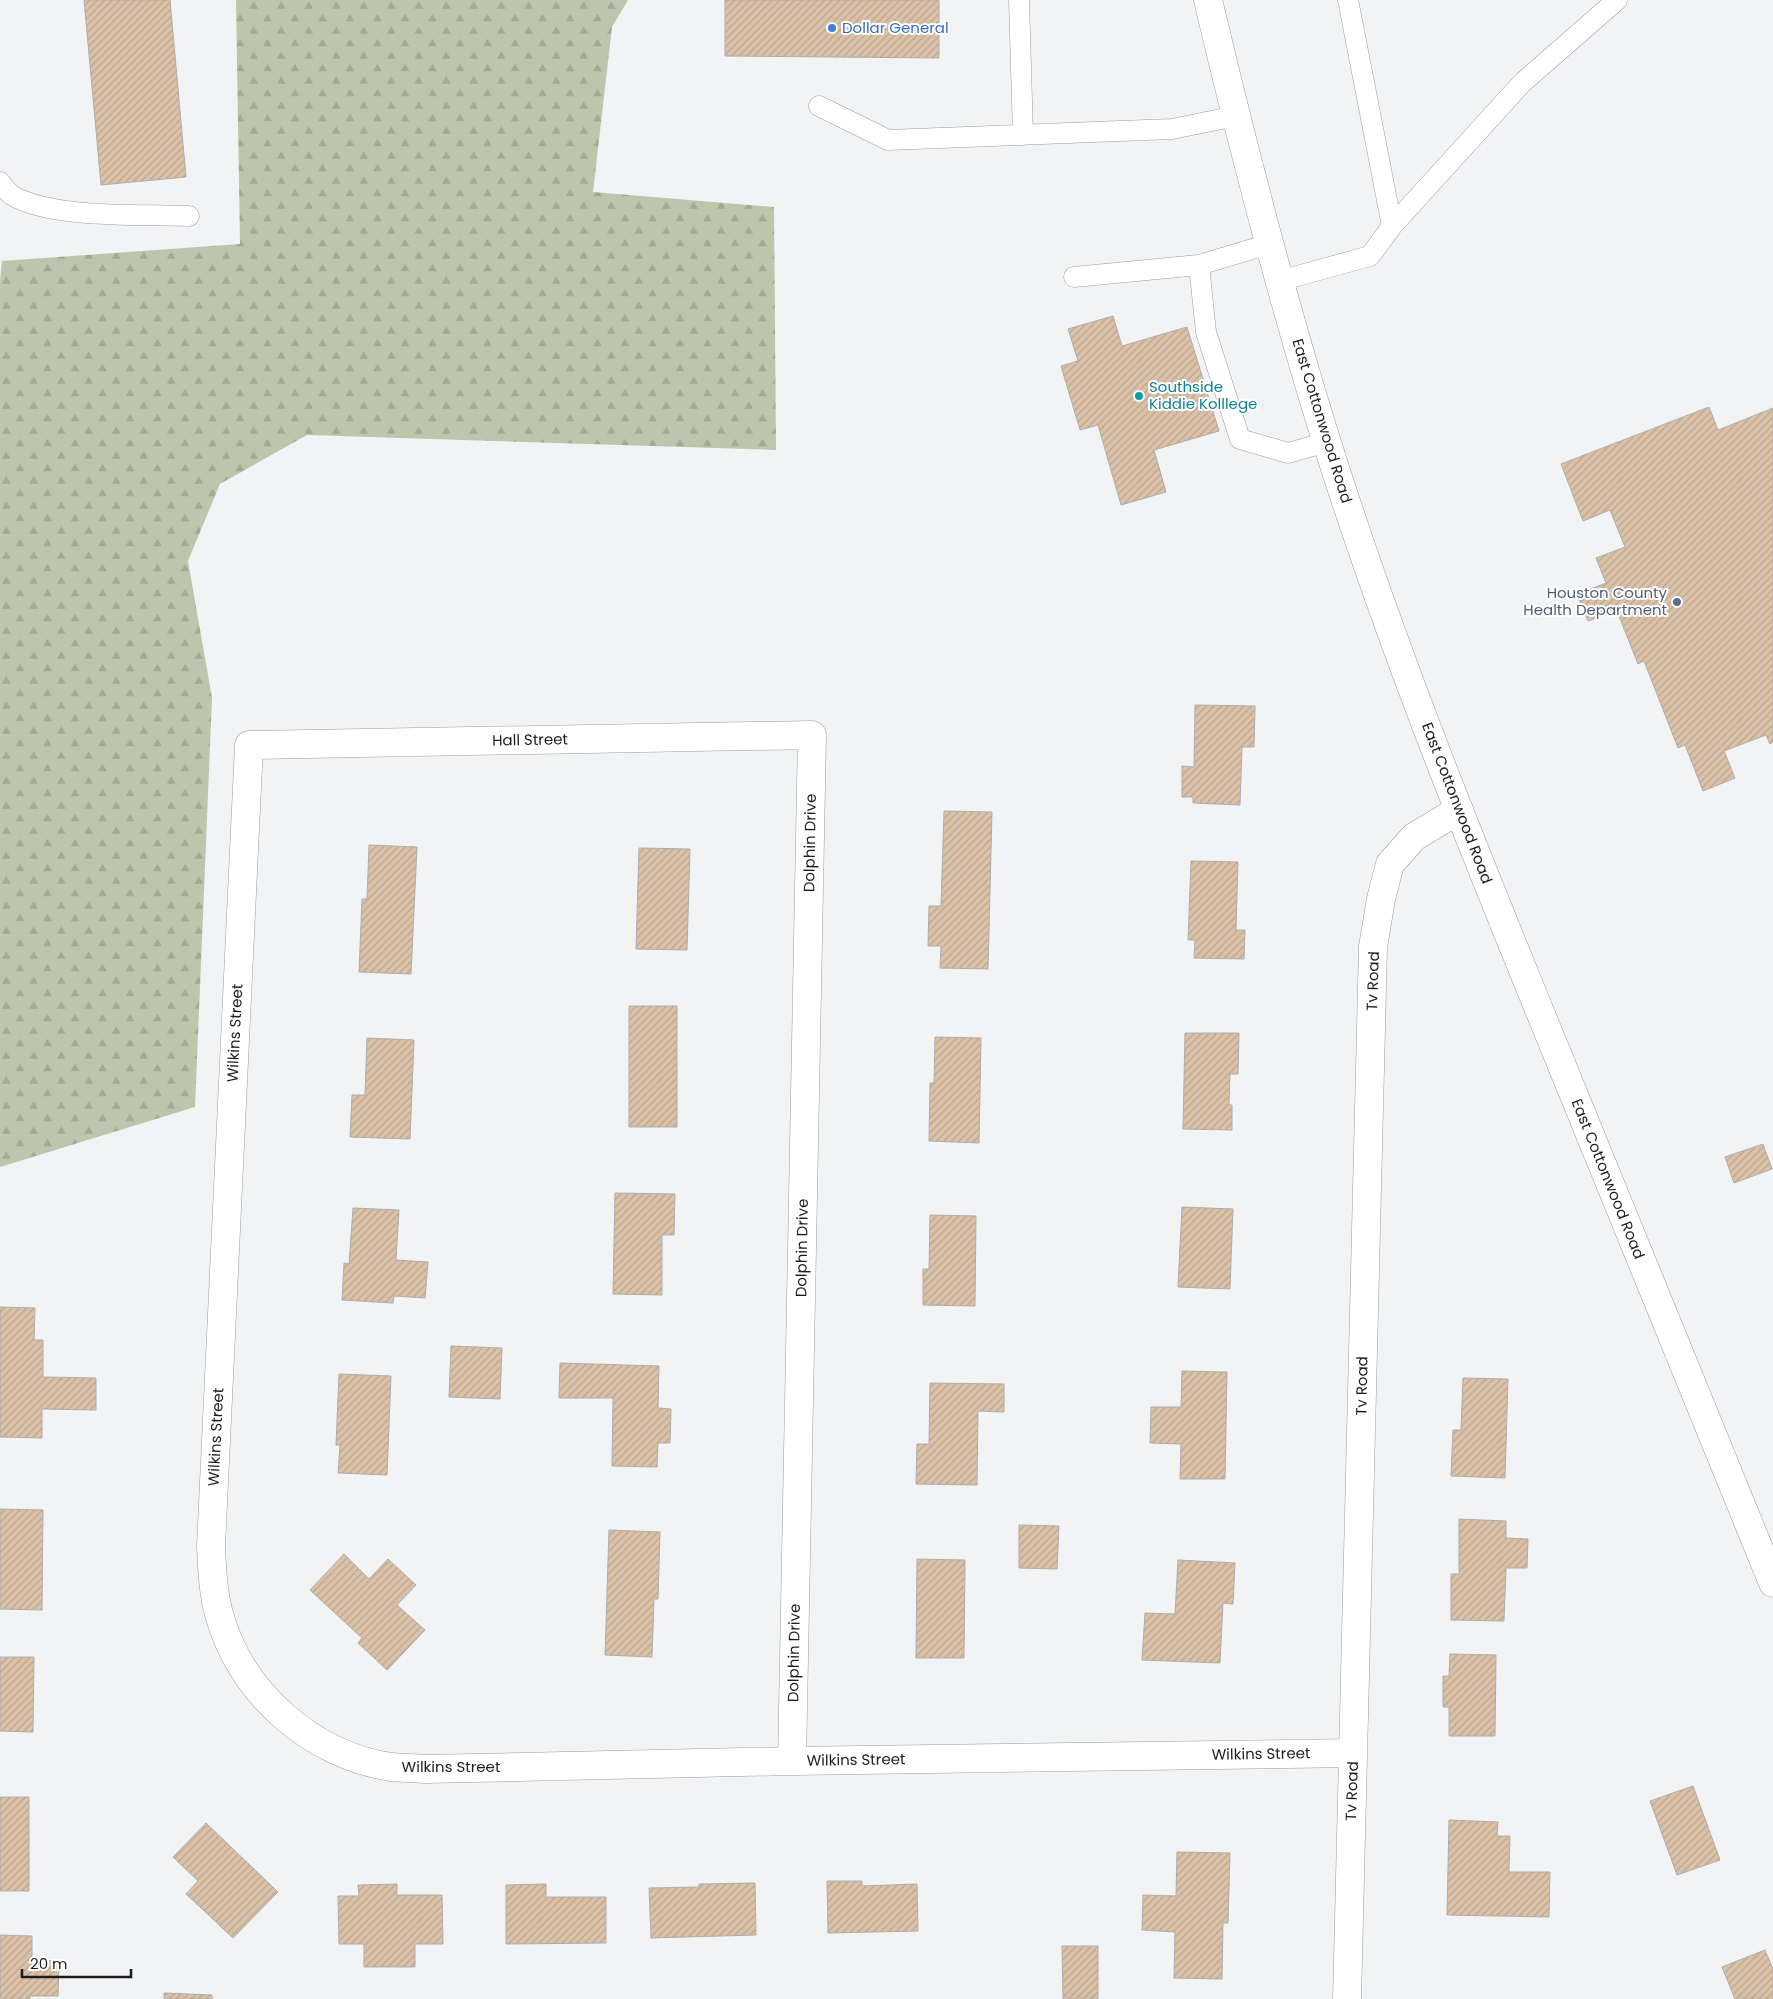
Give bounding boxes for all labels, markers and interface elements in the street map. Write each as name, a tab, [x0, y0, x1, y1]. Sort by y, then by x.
place label: Dollar General	[842, 17, 949, 38]
marker: Dollar General	[826, 22, 838, 34]
street label: East Cottonwood Road	[1287, 336, 1358, 506]
place label: Southside Kiddie Kolllege	[1149, 376, 1257, 414]
marker: Southside Kiddie Kolllege	[1133, 390, 1145, 402]
place label: Houston County Health Department	[1523, 582, 1668, 620]
marker: Houston County Health Department	[1671, 596, 1683, 608]
street label: East Cottonwood Road	[1417, 719, 1498, 886]
street label: Hall Street	[492, 728, 568, 751]
street label: Dolphin Drive	[798, 794, 821, 892]
street label: Tv Road	[1361, 951, 1384, 1011]
street label: Wilkins Street	[221, 983, 248, 1083]
street label: East Cottonwood Road	[1567, 1096, 1650, 1262]
street label: Dolphin Drive	[790, 1199, 813, 1297]
street label: Tv Road	[1350, 1356, 1373, 1416]
street label: Wilkins Street	[202, 1387, 229, 1487]
street label: Dolphin Drive	[782, 1604, 805, 1702]
street label: Wilkins Street	[1211, 1742, 1311, 1765]
street label: Wilkins Street	[806, 1748, 906, 1771]
street label: Wilkins Street	[402, 1756, 500, 1777]
street label: Tv Road	[1340, 1761, 1363, 1821]
scale bar	[22, 1946, 131, 1978]
text: 20 m	[30, 1953, 68, 1974]

